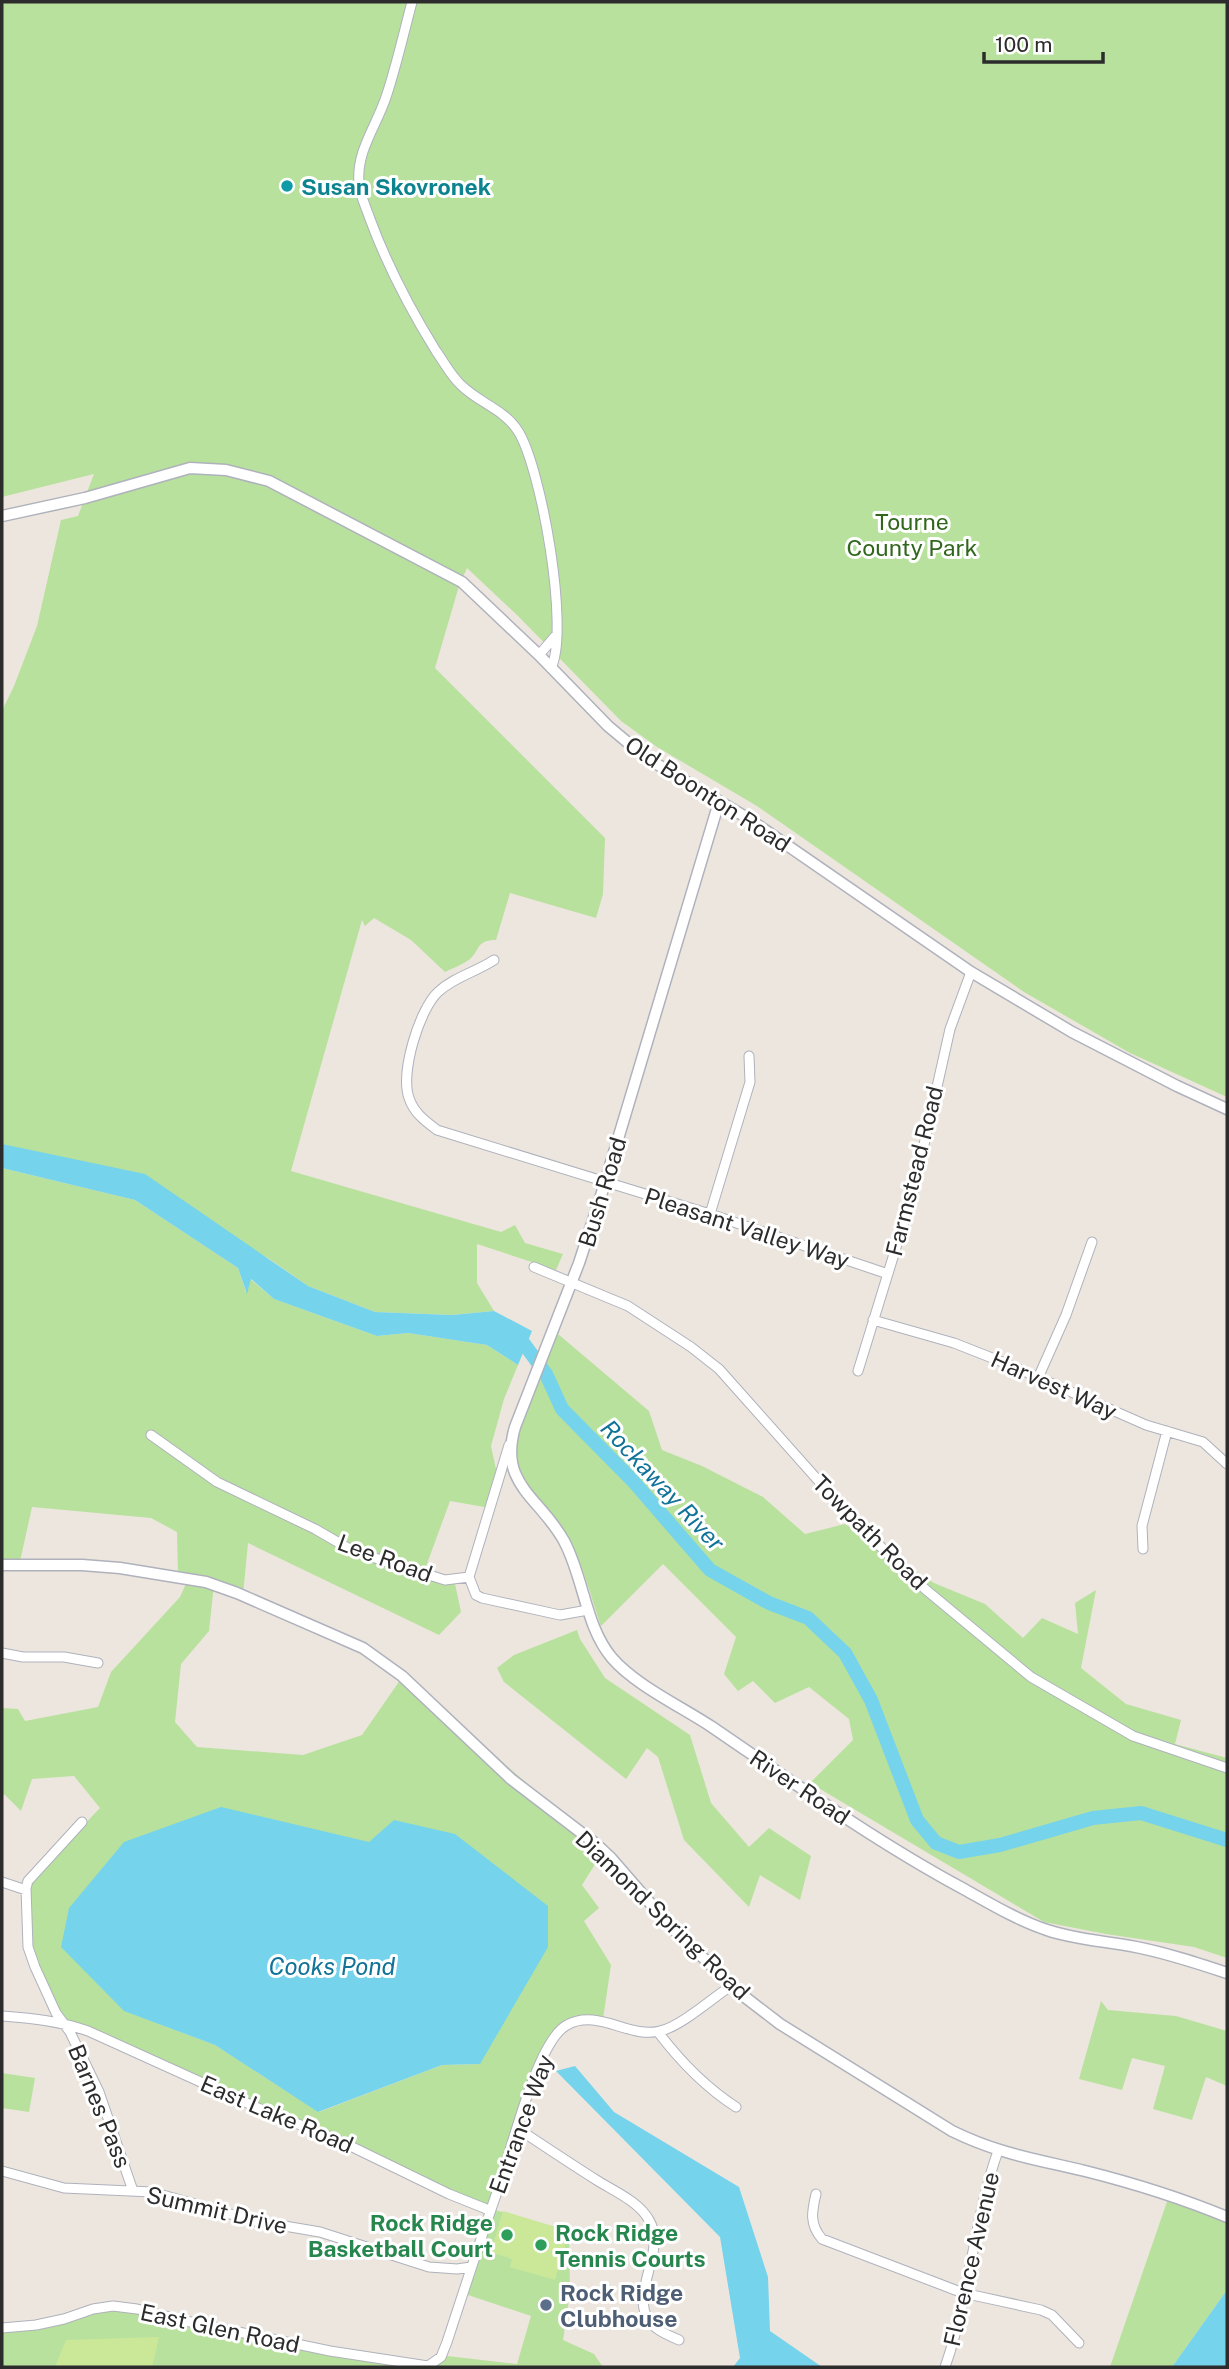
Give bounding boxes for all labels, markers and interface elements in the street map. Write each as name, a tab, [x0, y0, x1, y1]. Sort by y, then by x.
scale bar	[984, 21, 1103, 65]
text: 100 m	[995, 32, 1052, 57]
place label: Susan Skovronek	[301, 173, 491, 200]
marker: Susan Skovronek	[279, 178, 295, 194]
park label: Tourne County Park	[847, 508, 978, 561]
street label: Old Boonton Road	[620, 730, 796, 858]
street label: Farmstead Road	[880, 1083, 948, 1259]
street label: Bush Road	[572, 1134, 632, 1250]
street label: Pleasant Valley Way	[641, 1182, 853, 1274]
street label: Harvest Way	[987, 1345, 1121, 1425]
water label: Rockaway River	[595, 1414, 731, 1557]
street label: Towpath Road	[807, 1469, 933, 1595]
street label: Lee Road	[334, 1528, 436, 1588]
street label: River Road	[745, 1744, 855, 1830]
street label: Diamond Spring Road	[570, 1825, 756, 2005]
water label: Cooks Pond	[269, 1952, 396, 1980]
street label: Barnes Pass	[63, 2040, 137, 2172]
street label: Entrance Way	[483, 2051, 559, 2197]
street label: East Lake Road	[196, 2070, 358, 2158]
street label: Florence Avenue	[938, 2169, 1004, 2349]
street label: Summit Drive	[144, 2181, 290, 2239]
place label: Rock Ridge Basketball Court	[308, 2209, 493, 2262]
place label: Rock Ridge Tennis Courts	[555, 2219, 706, 2272]
marker: Rock Ridge Basketball Court	[499, 2227, 515, 2243]
marker: Rock Ridge Tennis Courts	[533, 2237, 549, 2253]
place label: Rock Ridge Clubhouse	[560, 2279, 683, 2332]
marker: Rock Ridge Clubhouse	[538, 2297, 554, 2313]
street label: East Glen Road	[138, 2298, 302, 2358]

